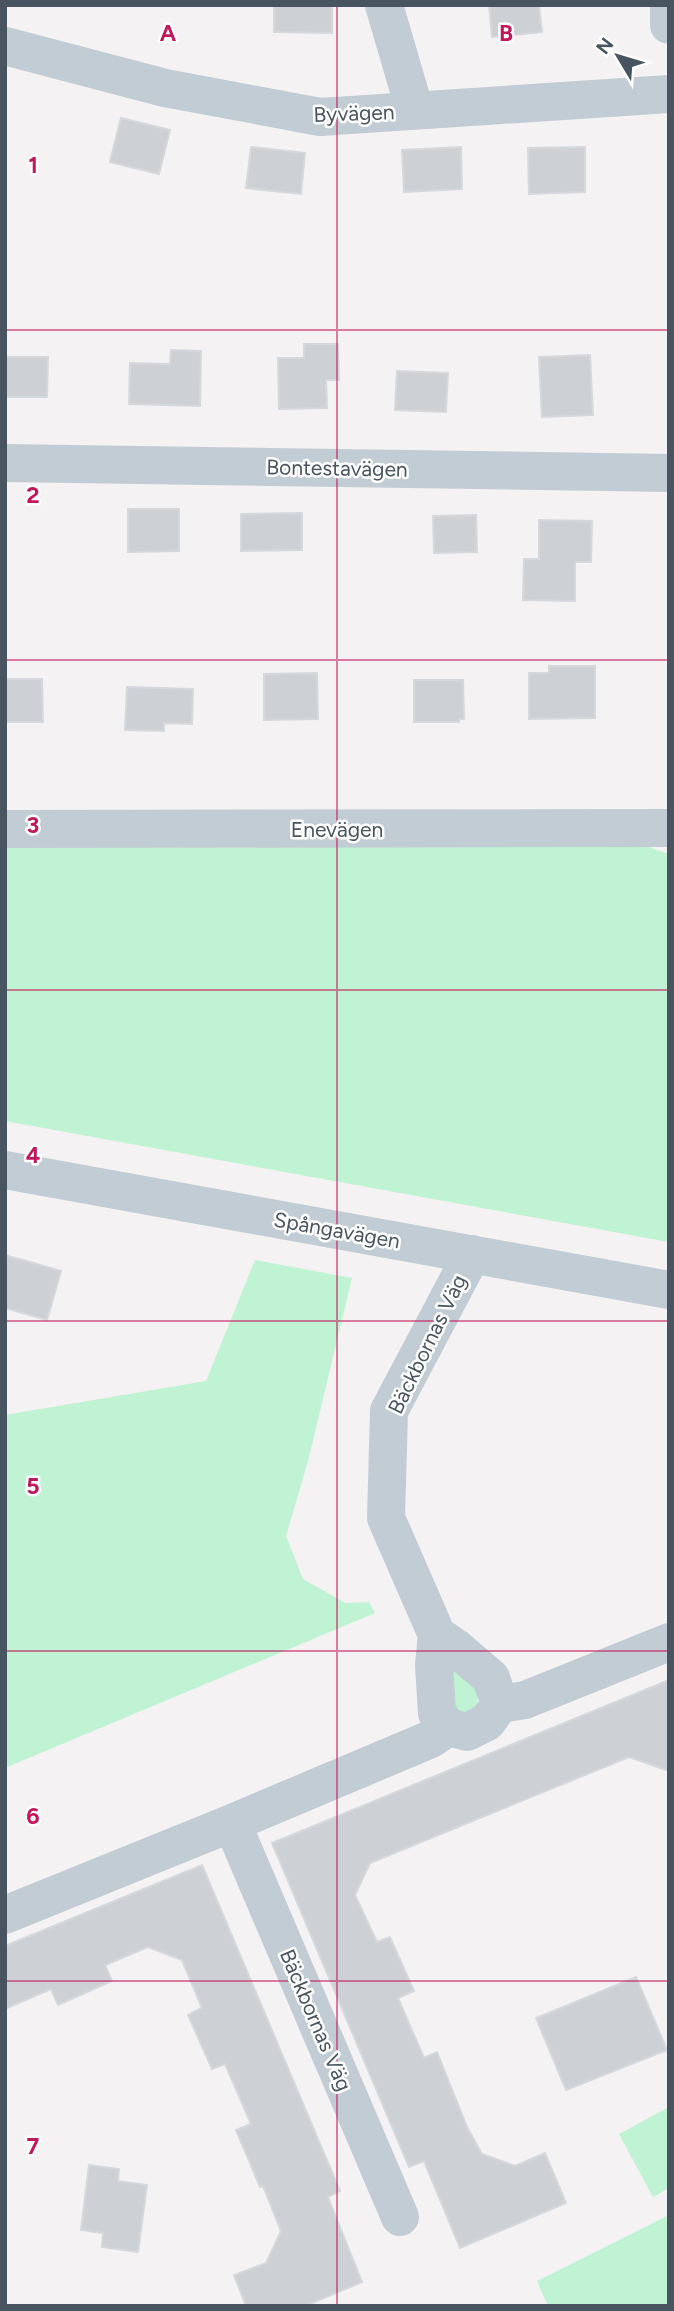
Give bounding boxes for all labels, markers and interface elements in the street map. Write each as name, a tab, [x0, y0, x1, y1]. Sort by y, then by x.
text: A	[160, 19, 177, 47]
text: B	[499, 19, 513, 47]
north arrow	[583, 21, 653, 91]
text: N	[591, 33, 619, 59]
street label: Byvägen	[313, 99, 395, 127]
text: 1	[28, 151, 38, 179]
street label: Bontestavägen	[266, 454, 408, 482]
text: 2	[26, 481, 40, 509]
text: 3	[27, 811, 39, 839]
street label: Enevägen	[291, 817, 383, 842]
text: 4	[26, 1141, 40, 1169]
street label: Spångavägen	[272, 1207, 402, 1253]
street label: Bäckbornas Väg	[383, 1270, 471, 1418]
text: 5	[26, 1472, 40, 1500]
text: 6	[26, 1802, 40, 1830]
street label: Bäckbornas Väg	[275, 1945, 357, 2095]
text: 7	[27, 2132, 40, 2160]

